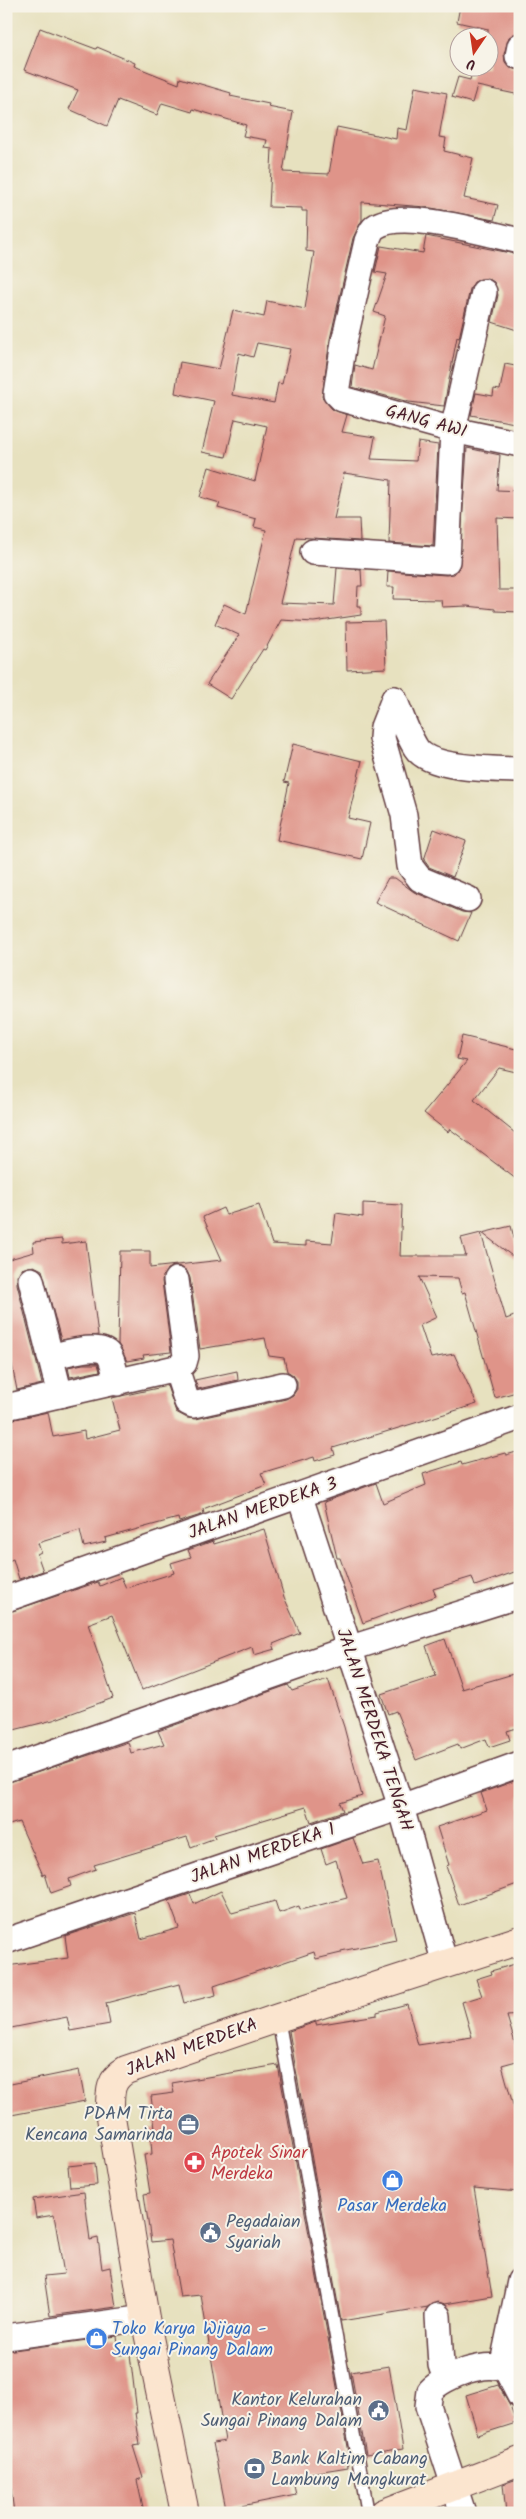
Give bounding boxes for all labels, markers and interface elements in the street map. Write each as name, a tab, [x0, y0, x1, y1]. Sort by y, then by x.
north arrow	[448, 28, 498, 78]
text: U	[464, 52, 478, 75]
street label: GANG AWI	[382, 397, 470, 447]
street label: JALAN MERDEKA 3	[185, 1470, 341, 1548]
street label: JALAN MERDEKA TENGAH	[327, 1625, 421, 1835]
street label: JALAN MERDEKA 1	[187, 1816, 339, 1892]
street label: JALAN MERDEKA	[122, 2011, 262, 2085]
place label: PDAM Tirta Kencana Samarinda	[25, 2100, 173, 2150]
office icon: PDAM Tirta Kencana Samarinda	[177, 2112, 201, 2136]
place label: Apotek Sinar Merdeka	[211, 2139, 308, 2189]
pharmacy icon: Apotek Sinar Merdeka	[183, 2151, 207, 2175]
shop icon: Pasar Merdeka	[380, 2169, 404, 2193]
place label: Pasar Merdeka	[337, 2192, 447, 2221]
place label: Pegadaian Syariah	[226, 2208, 301, 2258]
public building icon: Pegadaian Syariah	[198, 2220, 222, 2244]
place label: Toko Karya Wijaya - Sungai Pinang Dalam	[112, 2315, 273, 2365]
shop icon: Toko Karya Wijaya - Sungai Pinang Dalam	[84, 2327, 108, 2351]
place label: Kantor Kelurahan Sungai Pinang Dalam	[201, 2386, 362, 2436]
public building icon: Kantor Kelurahan Sungai Pinang Dalam	[366, 2398, 390, 2422]
place label: Bank Kaltim Cabang Lambung Mangkurat	[271, 2445, 428, 2495]
bank icon: Bank Kaltim Cabang Lambung Mangkurat	[243, 2457, 267, 2481]

